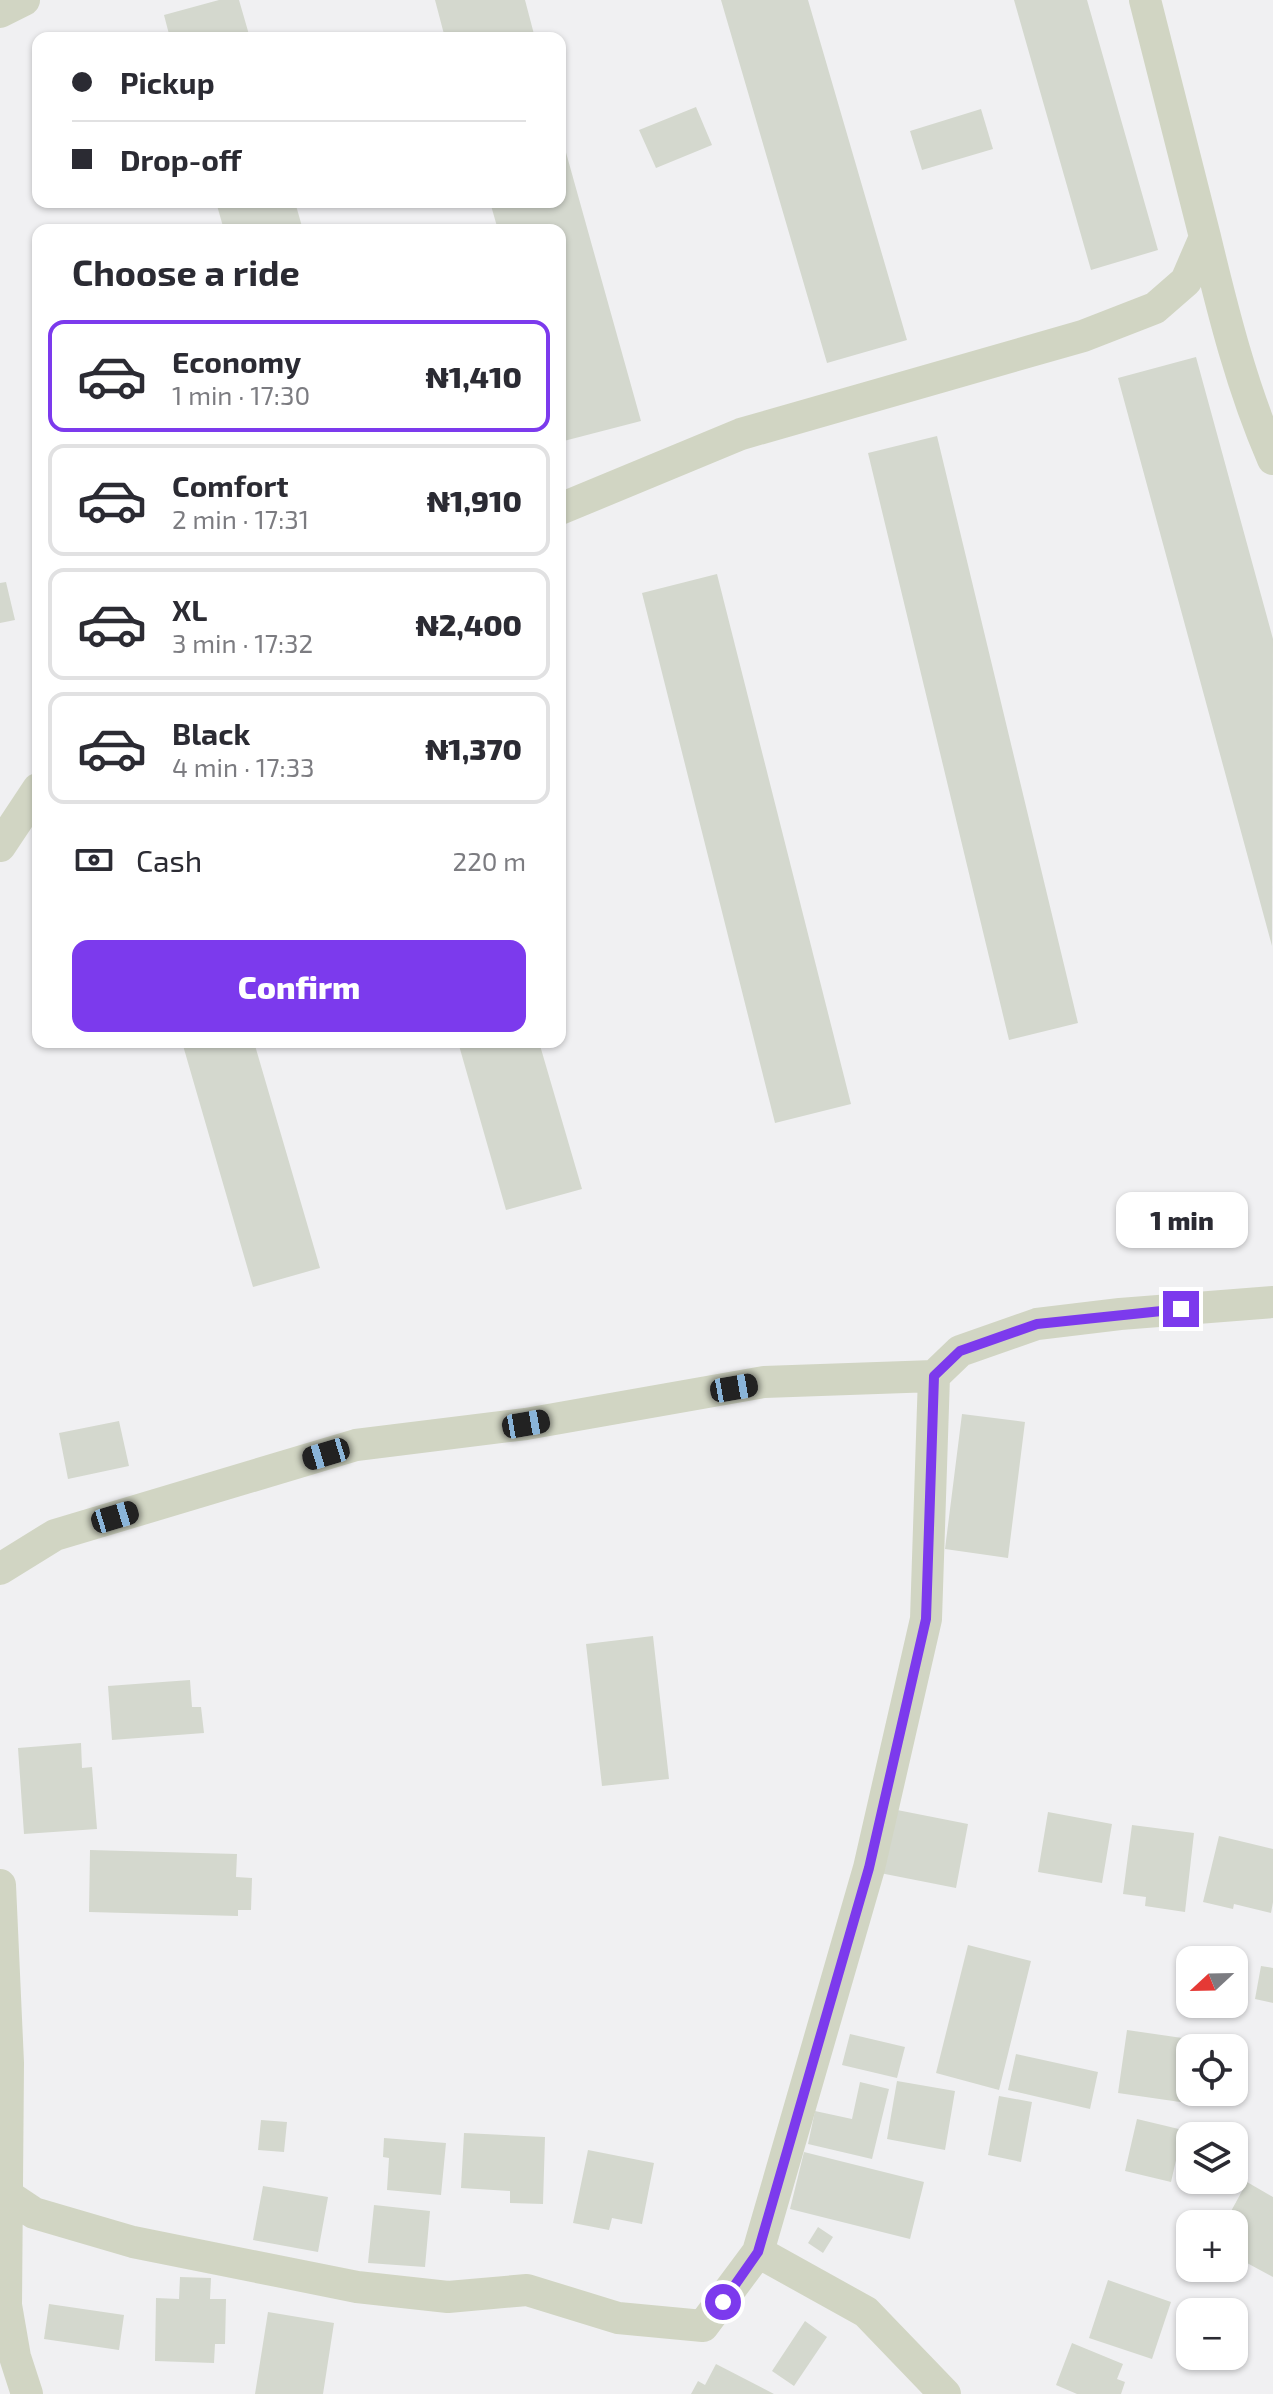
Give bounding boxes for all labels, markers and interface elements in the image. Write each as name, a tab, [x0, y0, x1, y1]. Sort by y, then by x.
text: Pickup	[120, 64, 215, 100]
text: Drop-off	[120, 141, 242, 177]
text: Choose a ride	[72, 250, 300, 293]
icon: car	[76, 340, 148, 412]
text: Economy	[172, 343, 301, 379]
text: ₦1,410	[425, 358, 522, 394]
text: 1 min · 17:30	[172, 379, 310, 410]
icon: car	[76, 464, 148, 536]
text: Comfort	[172, 467, 289, 503]
text: ₦1,910	[427, 482, 522, 518]
text: 2 min · 17:31	[172, 503, 309, 534]
icon: car	[76, 588, 148, 660]
text: XL	[172, 591, 207, 627]
text: ₦2,400	[415, 606, 522, 642]
text: 3 min · 17:32	[172, 627, 313, 658]
icon: car	[76, 712, 148, 784]
text: Black	[172, 715, 250, 751]
text: ₦1,370	[425, 730, 522, 766]
text: 4 min · 17:33	[172, 751, 315, 782]
icon: cash	[72, 838, 116, 882]
text: Cash	[136, 842, 202, 878]
text: 220 m	[453, 845, 526, 876]
button: Confirm	[72, 940, 526, 1032]
callout: 1 min	[1115, 1193, 1247, 1249]
text: 1 min	[1150, 1204, 1214, 1235]
route end	[1163, 1291, 1199, 1327]
car	[708, 1372, 760, 1404]
car	[500, 1408, 552, 1440]
car	[300, 1436, 352, 1472]
car	[89, 1499, 141, 1535]
north arrow	[1176, 1946, 1248, 2018]
map controls	[1176, 1946, 1248, 2370]
button: locate	[1176, 2034, 1248, 2106]
button: layers	[1176, 2122, 1248, 2194]
button: +	[1176, 2210, 1248, 2282]
route start	[705, 2284, 741, 2320]
button: −	[1176, 2298, 1248, 2370]

